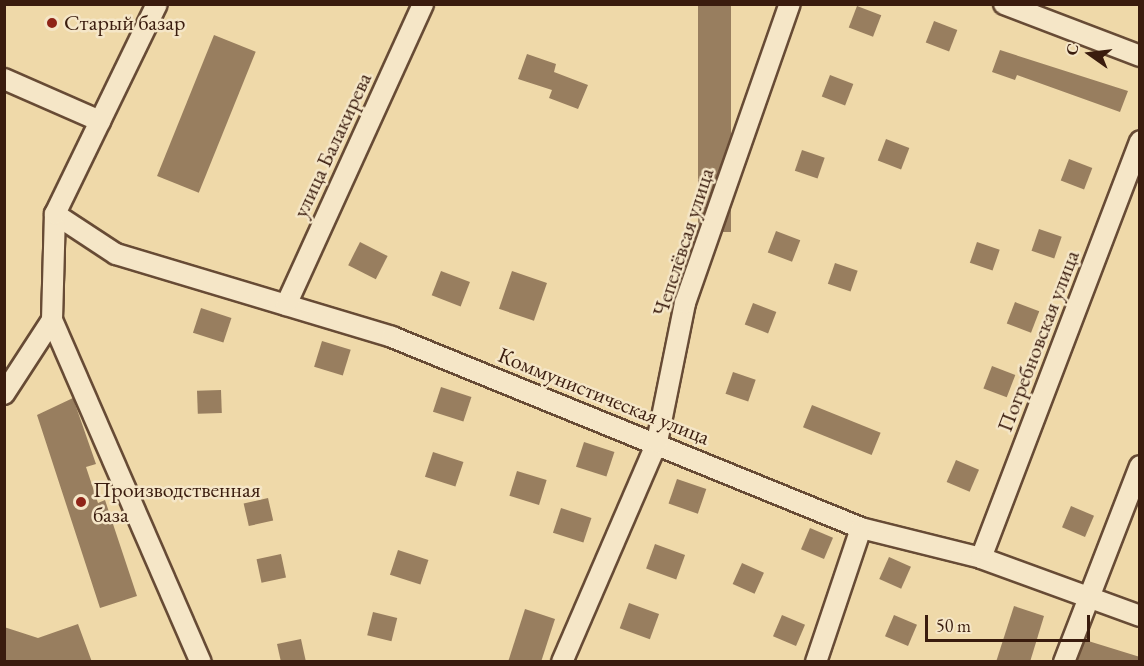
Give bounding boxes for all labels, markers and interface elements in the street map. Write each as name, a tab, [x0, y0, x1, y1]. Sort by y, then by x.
place label: Старый базар	[64, 10, 185, 36]
marker: Старый базар	[45, 16, 59, 30]
north arrow	[1060, 24, 1120, 84]
text: С	[1060, 41, 1084, 58]
street label: улица Балакирева	[287, 68, 377, 222]
street label: Чепелёвсая улица	[647, 164, 719, 320]
street label: Погребновская улица	[991, 247, 1085, 435]
street label: Коммунистическая улица	[494, 341, 714, 451]
place label: Производственная база	[93, 476, 261, 528]
marker: Производственная база	[74, 495, 88, 509]
scale bar	[928, 603, 1093, 641]
text: 50 m	[936, 614, 971, 637]

